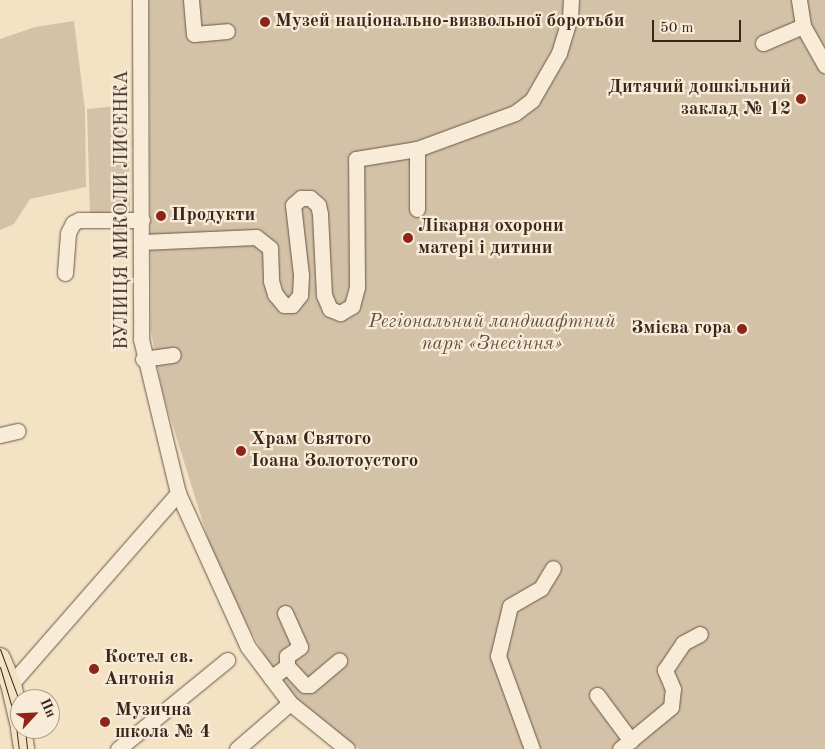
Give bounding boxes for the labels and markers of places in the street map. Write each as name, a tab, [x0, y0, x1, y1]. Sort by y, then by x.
place label: Музей національно-визвольної боротьби	[275, 11, 625, 33]
marker: Музей національно-визвольної боротьби	[259, 16, 271, 28]
place label: Дитячий дошкільний заклад № 12	[608, 77, 791, 121]
marker: Дитячий дошкільний заклад № 12	[795, 93, 807, 105]
place label: Продукти	[171, 205, 255, 227]
marker: Продукти	[155, 210, 167, 222]
place label: Лікарня охорони матері і дитини	[418, 216, 564, 260]
marker: Лікарня охорони матері і дитини	[402, 232, 414, 244]
place label: Змієва гора	[631, 318, 732, 340]
marker: Змієва гора	[736, 323, 748, 335]
place label: Храм Святого Іоана Золотоустого	[251, 429, 418, 473]
marker: Храм Святого Іоана Золотоустого	[235, 445, 247, 457]
place label: Костел св. Антонія	[104, 647, 194, 691]
marker: Костел св. Антонія	[88, 663, 100, 675]
place label: Музична школа № 4	[115, 700, 211, 744]
marker: Музична школа № 4	[99, 716, 111, 728]

